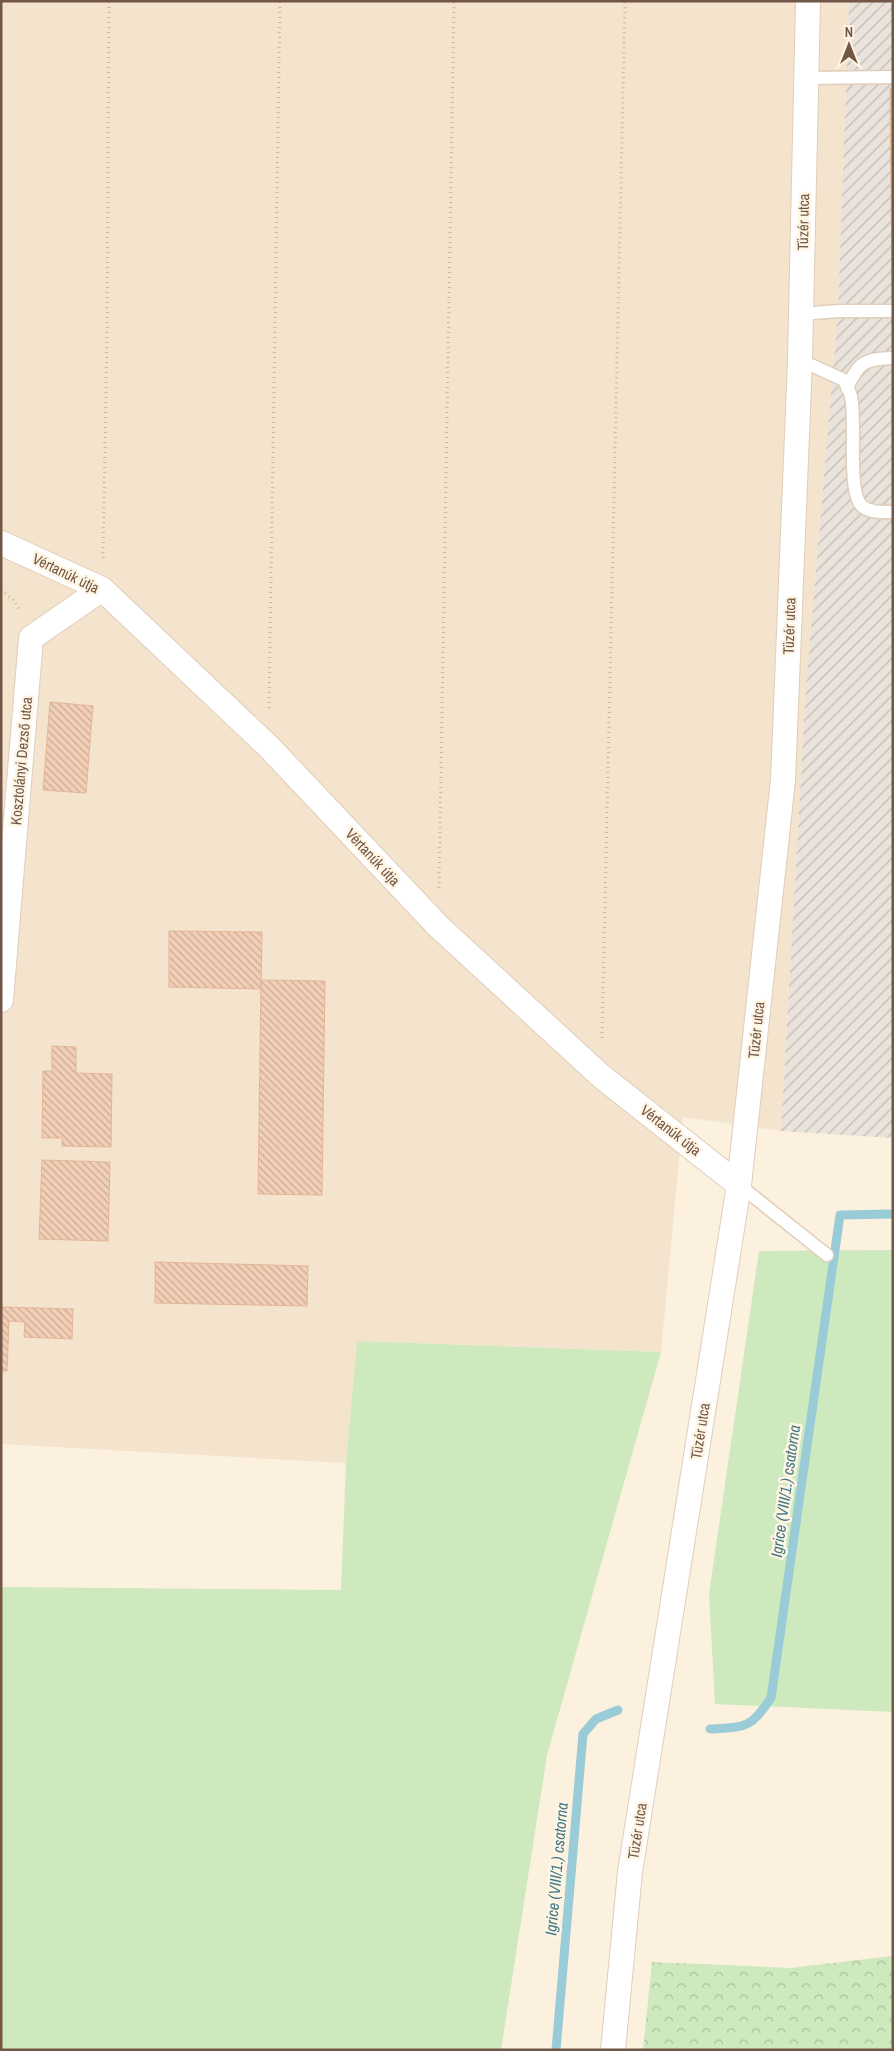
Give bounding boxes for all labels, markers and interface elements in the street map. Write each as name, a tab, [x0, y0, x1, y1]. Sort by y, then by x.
north arrow	[824, 20, 874, 70]
text: N	[845, 23, 853, 41]
street label: Tüzér utca	[792, 193, 814, 251]
street label: Vértanúk útja	[29, 548, 103, 598]
street label: Tüzér utca	[778, 597, 800, 655]
street label: Kosztolányi Dezső utca	[5, 696, 37, 826]
street label: Vértanúk útja	[341, 824, 405, 891]
street label: Tüzér utca	[743, 1000, 769, 1059]
street label: Vértanúk útja	[636, 1100, 706, 1160]
street label: Tüzér utca	[685, 1401, 715, 1461]
water label: Igrice (VIII/1.) csatorna	[765, 1423, 805, 1559]
street label: Tüzér utca	[622, 1801, 652, 1861]
water label: Igrice (VIII/1.) csatorna	[539, 1802, 573, 1936]

